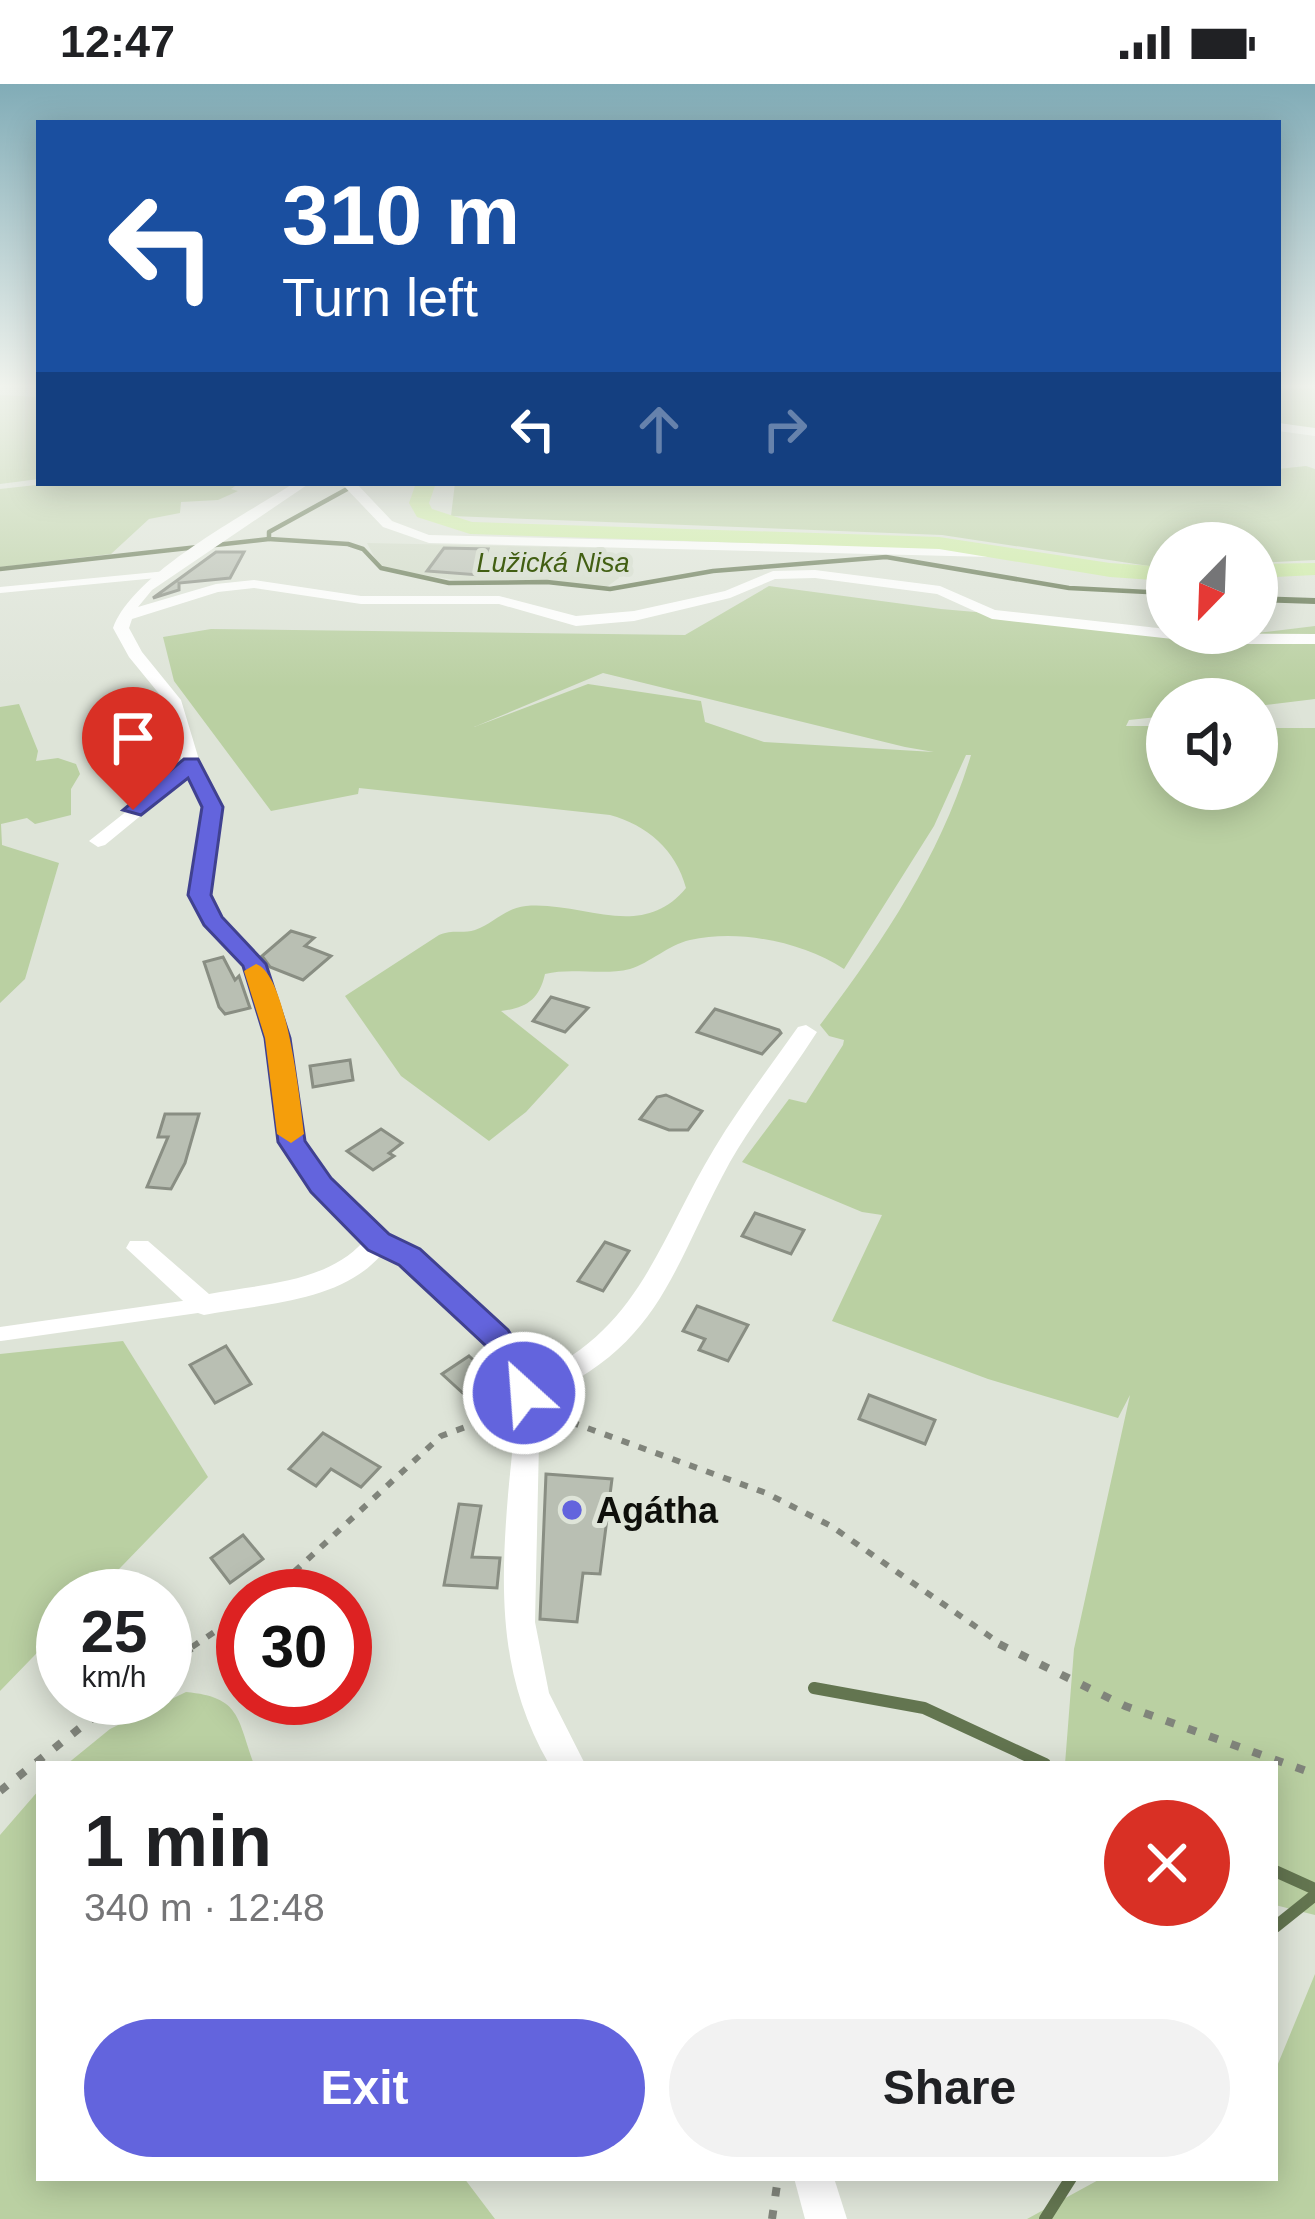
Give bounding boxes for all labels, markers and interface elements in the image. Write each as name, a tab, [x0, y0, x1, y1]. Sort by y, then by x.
text: 12:47	[60, 16, 175, 67]
icon: left	[84, 168, 240, 324]
text: 310 m	[282, 168, 520, 262]
text: Turn left	[282, 267, 478, 327]
icon: left	[500, 396, 566, 462]
icon: ahead	[626, 396, 692, 462]
icon: right	[752, 396, 818, 462]
north arrow	[1146, 522, 1278, 654]
map controls	[1146, 522, 1278, 810]
water label: Lužická Nisa	[476, 548, 630, 578]
button: sound	[1146, 678, 1278, 810]
pin	[82, 687, 184, 810]
icon: arrive	[100, 705, 166, 771]
position arrow	[461, 1330, 587, 1456]
place label: Agátha	[596, 1490, 719, 1531]
marker: Agátha	[559, 1497, 585, 1523]
speed limit sign: 30	[216, 1569, 372, 1725]
text: 25	[81, 1598, 147, 1665]
text: km/h	[81, 1660, 147, 1693]
button: close	[1104, 1800, 1230, 1926]
text: 1 min	[84, 1801, 272, 1881]
text: 340 m · 12:48	[84, 1886, 325, 1929]
button: Exit	[84, 2019, 645, 2157]
button: Share	[669, 2019, 1230, 2157]

